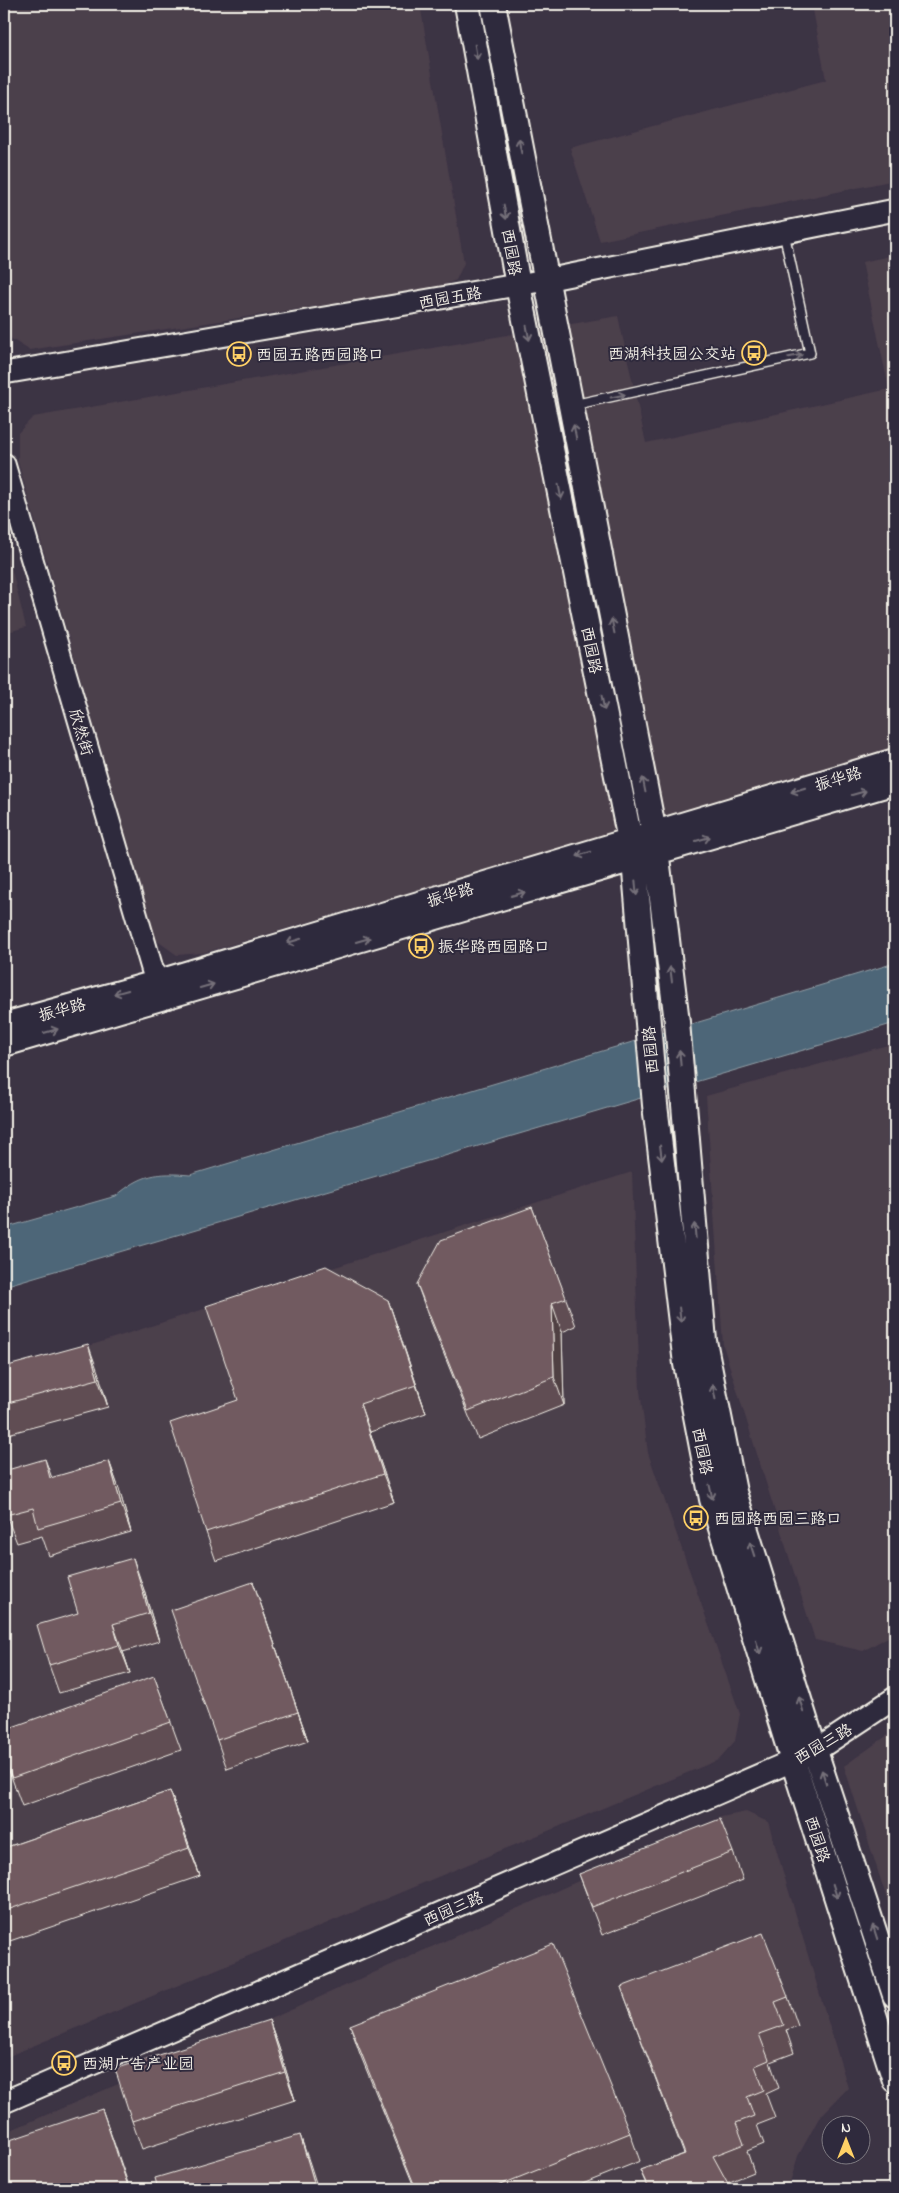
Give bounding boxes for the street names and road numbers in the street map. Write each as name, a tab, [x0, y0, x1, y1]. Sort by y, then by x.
street label: 西园路	[494, 227, 526, 278]
street label: 西园五路	[417, 282, 484, 316]
street label: 西园路	[574, 625, 606, 676]
street label: 欣然街	[62, 706, 98, 759]
street label: 振华路	[812, 761, 865, 798]
street label: 振华路	[424, 877, 477, 914]
street label: 振华路	[36, 993, 89, 1029]
street label: 西园路	[638, 1025, 666, 1075]
street label: 西园路	[685, 1426, 717, 1477]
street label: 西园三路	[790, 1718, 858, 1771]
street label: 西园路	[797, 1813, 835, 1866]
street label: 西园三路	[420, 1886, 488, 1933]

